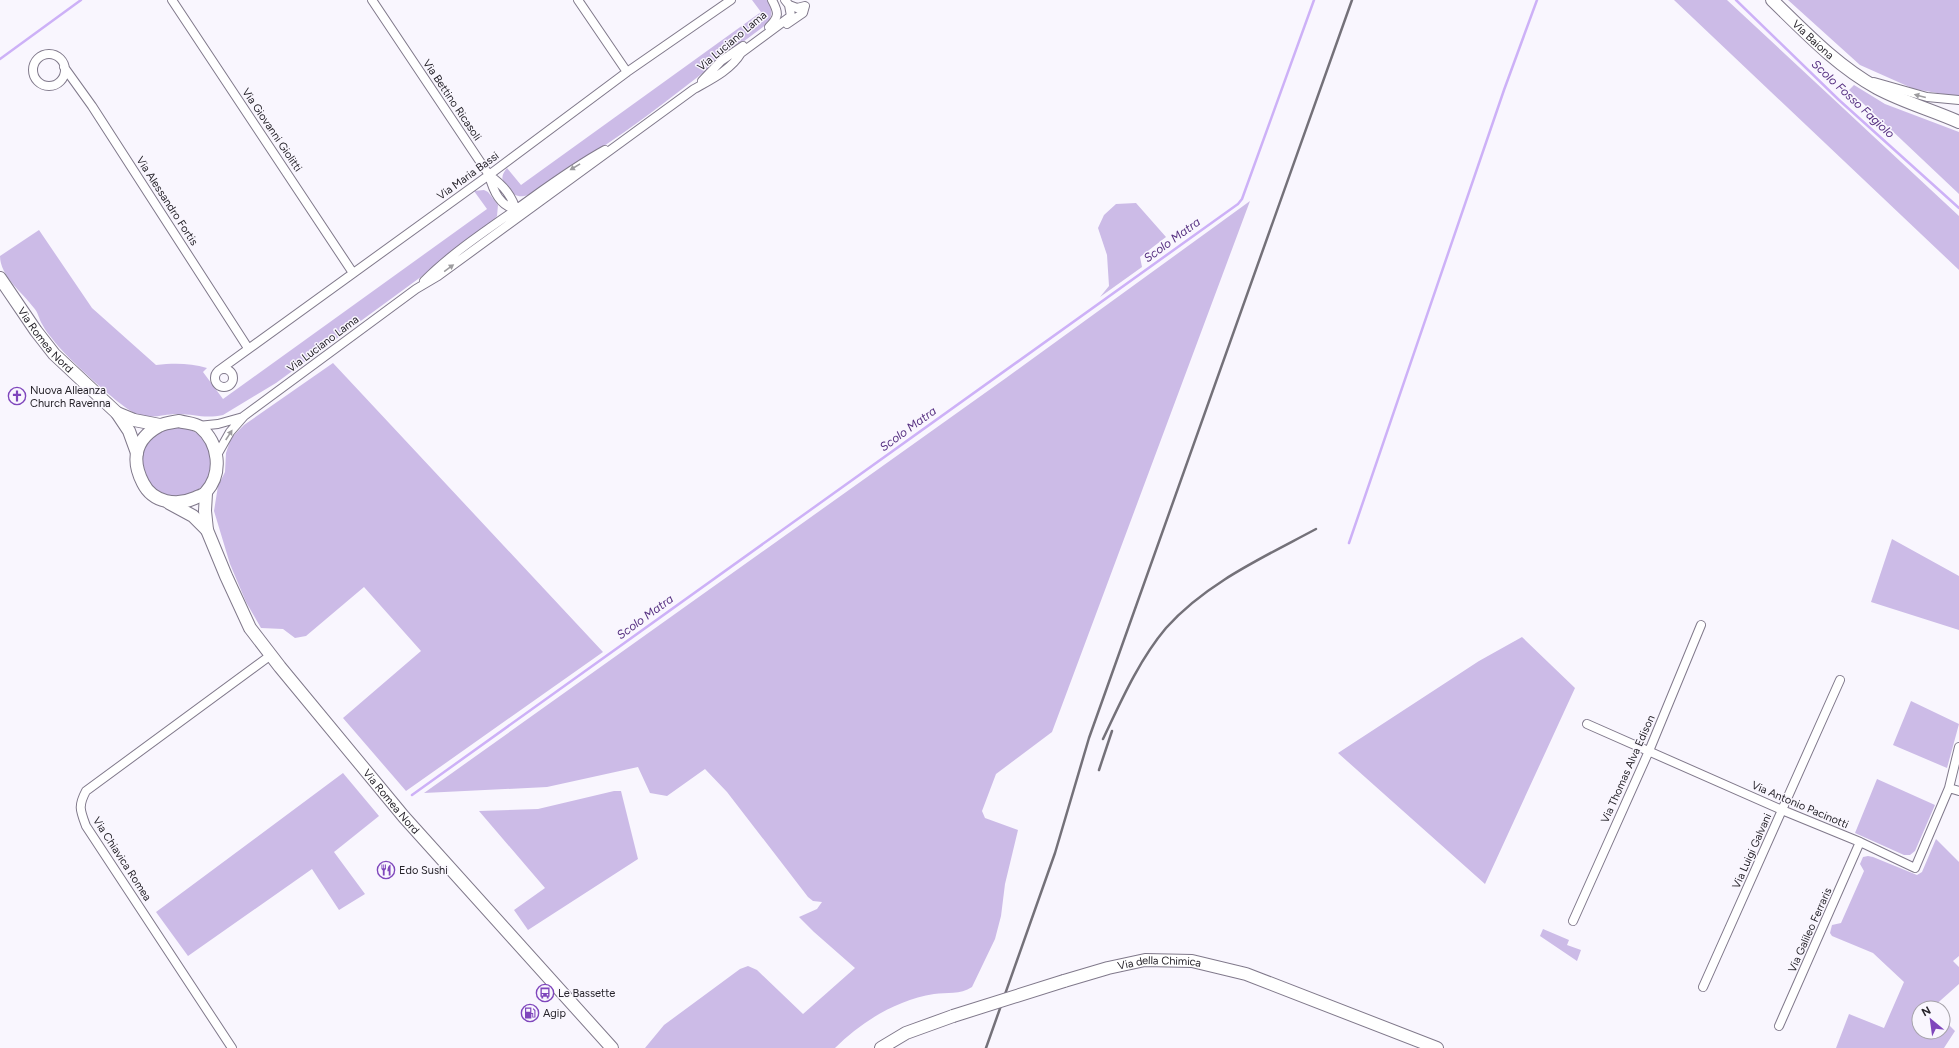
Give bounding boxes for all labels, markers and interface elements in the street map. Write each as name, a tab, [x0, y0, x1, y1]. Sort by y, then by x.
street label: Via Luciano Lama	[695, 8, 769, 74]
street label: Via Baiona	[1790, 17, 1837, 62]
street label: Via Bettino Ricasoli	[420, 57, 484, 143]
water label: Scolo Fosso Fagiolo	[1809, 57, 1897, 141]
street label: Via Giovanni Giolitti	[239, 86, 305, 174]
one-way arrow	[1914, 92, 1927, 98]
street label: Via Maria Bassi	[435, 149, 501, 203]
street label: Via Alessandro Fortis	[133, 154, 201, 248]
one-way arrow	[570, 163, 580, 171]
water label: Scolo Matra	[1141, 215, 1203, 265]
one-way arrow	[444, 264, 455, 272]
street label: Via Romea Nord	[15, 305, 76, 375]
street label: Via Luciano Lama	[285, 313, 361, 375]
place label: Nuova Alleanza Church Ravenna	[30, 384, 111, 410]
church icon: Nuova Alleanza Church Ravenna	[7, 386, 27, 406]
water label: Scolo Matra	[877, 404, 939, 454]
one-way arrow	[225, 430, 233, 440]
water label: Scolo Matra	[614, 592, 676, 642]
street label: Via Thomas Alva Edison	[1598, 713, 1658, 825]
street label: Via Romea Nord	[361, 766, 422, 836]
street label: Via Antonio Pacinotti	[1750, 779, 1850, 831]
street label: Via Luigi Galvani	[1730, 811, 1774, 891]
street label: Via Chiavica Romea	[90, 815, 154, 903]
restaurant icon: Edo Sushi	[376, 860, 396, 880]
place label: Edo Sushi	[399, 864, 448, 877]
street label: Via Galileo Ferraris	[1785, 886, 1835, 974]
street label: Via della Chimica	[1116, 953, 1203, 972]
bus stop icon: Le Bassette	[535, 983, 555, 1003]
place label: Le Bassette	[558, 987, 615, 1000]
north arrow	[1911, 1000, 1951, 1040]
fuel station icon: Agip	[520, 1003, 540, 1023]
text: N	[1920, 1004, 1933, 1019]
place label: Agip	[543, 1007, 566, 1020]

